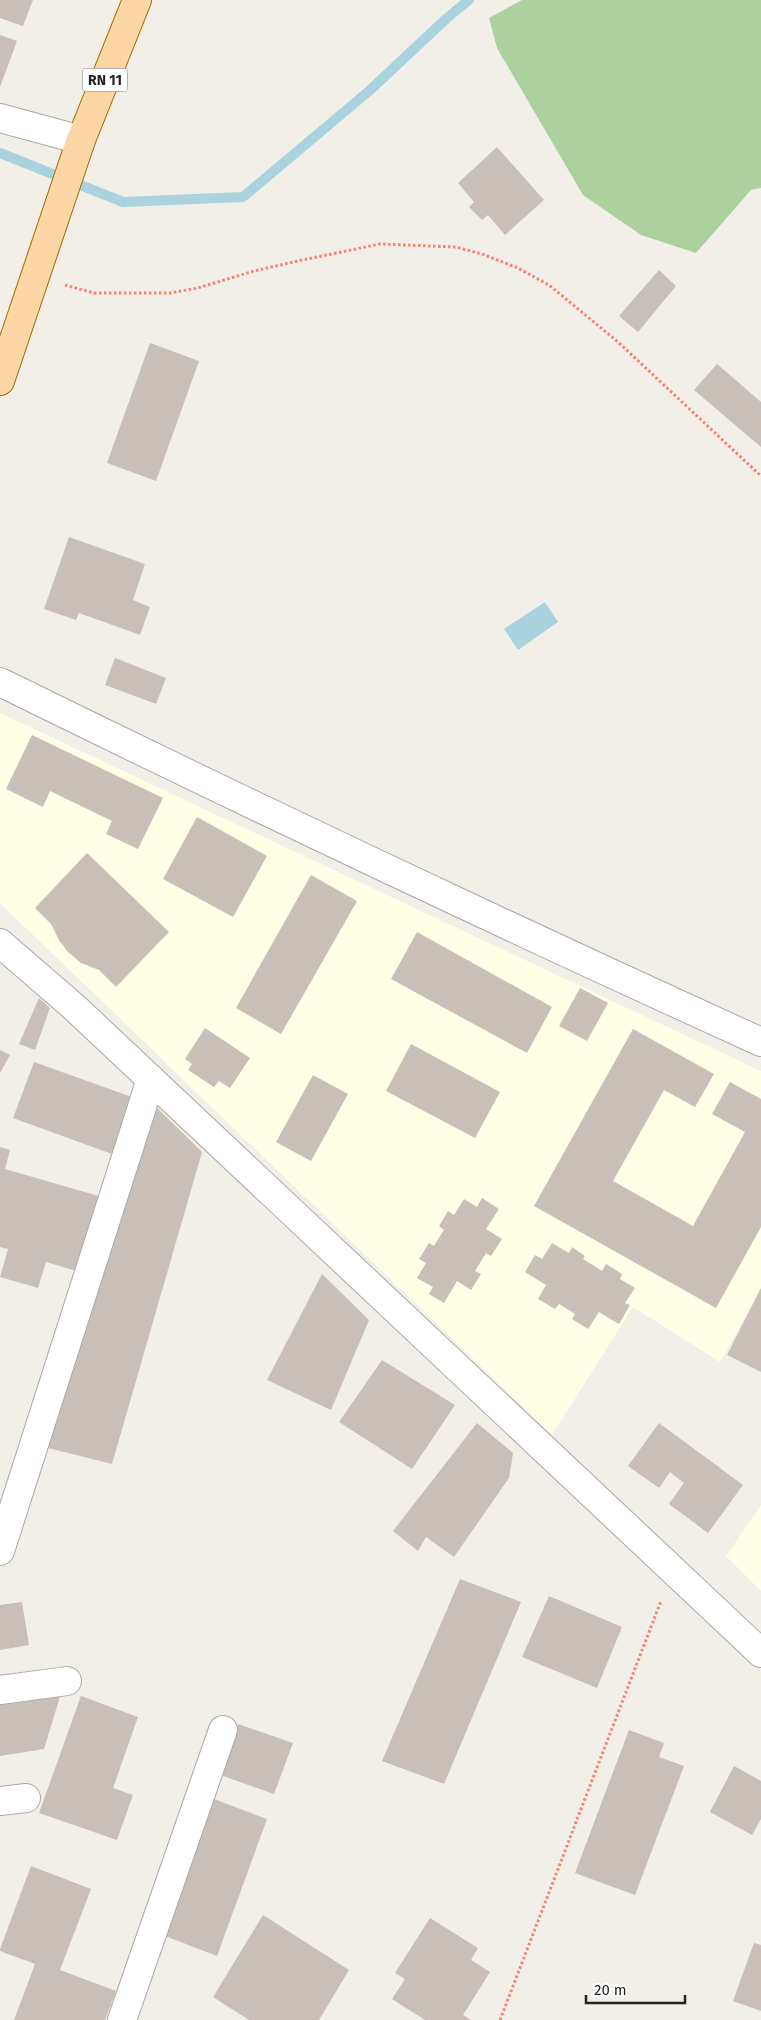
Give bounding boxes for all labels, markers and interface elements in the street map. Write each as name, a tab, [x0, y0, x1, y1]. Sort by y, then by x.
road number: RN 11	[82, 68, 128, 92]
scale bar	[586, 1972, 685, 2004]
text: 20 m	[594, 1981, 627, 1999]

